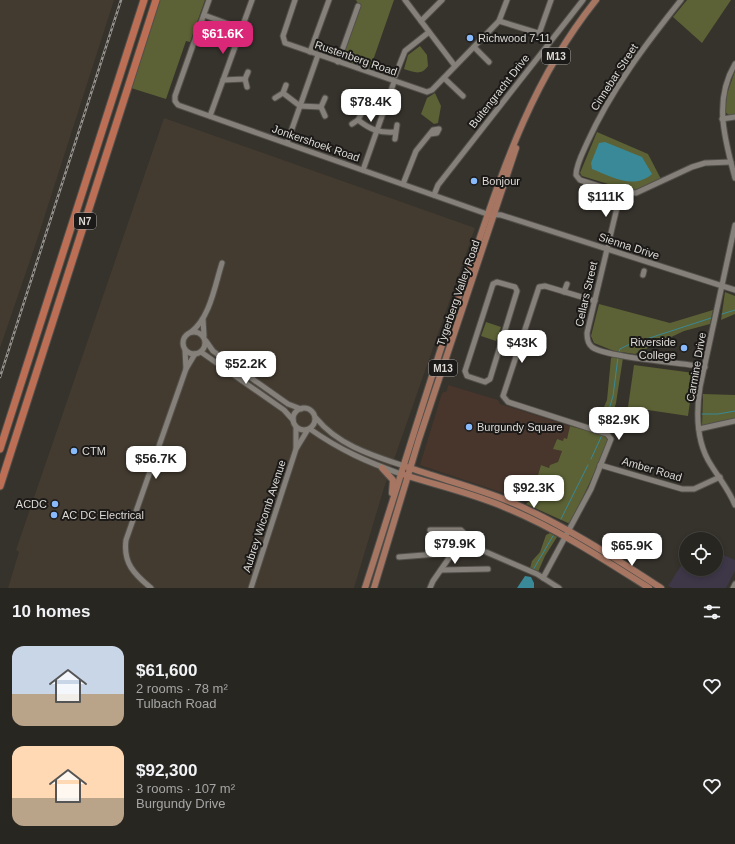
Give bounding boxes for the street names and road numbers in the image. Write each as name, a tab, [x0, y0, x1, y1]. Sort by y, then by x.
street label: Rustenberg Road	[313, 38, 399, 78]
street label: Cinnebar Street	[588, 41, 640, 113]
road number: M13	[542, 48, 570, 64]
street label: Buitengracht Drive	[466, 52, 532, 130]
street label: Jonkershoek Road	[271, 122, 361, 164]
road number: N7	[74, 213, 96, 229]
street label: Sienna Drive	[597, 231, 661, 261]
street label: Tygerberg Valley Road	[434, 239, 482, 347]
street label: Cellars Street	[573, 260, 599, 328]
street label: Carmine Drive	[684, 331, 708, 403]
road number: M13	[429, 360, 457, 376]
street label: Amber Road	[621, 455, 683, 483]
street label: Aubrey Wicomb Avenue	[240, 458, 288, 574]

